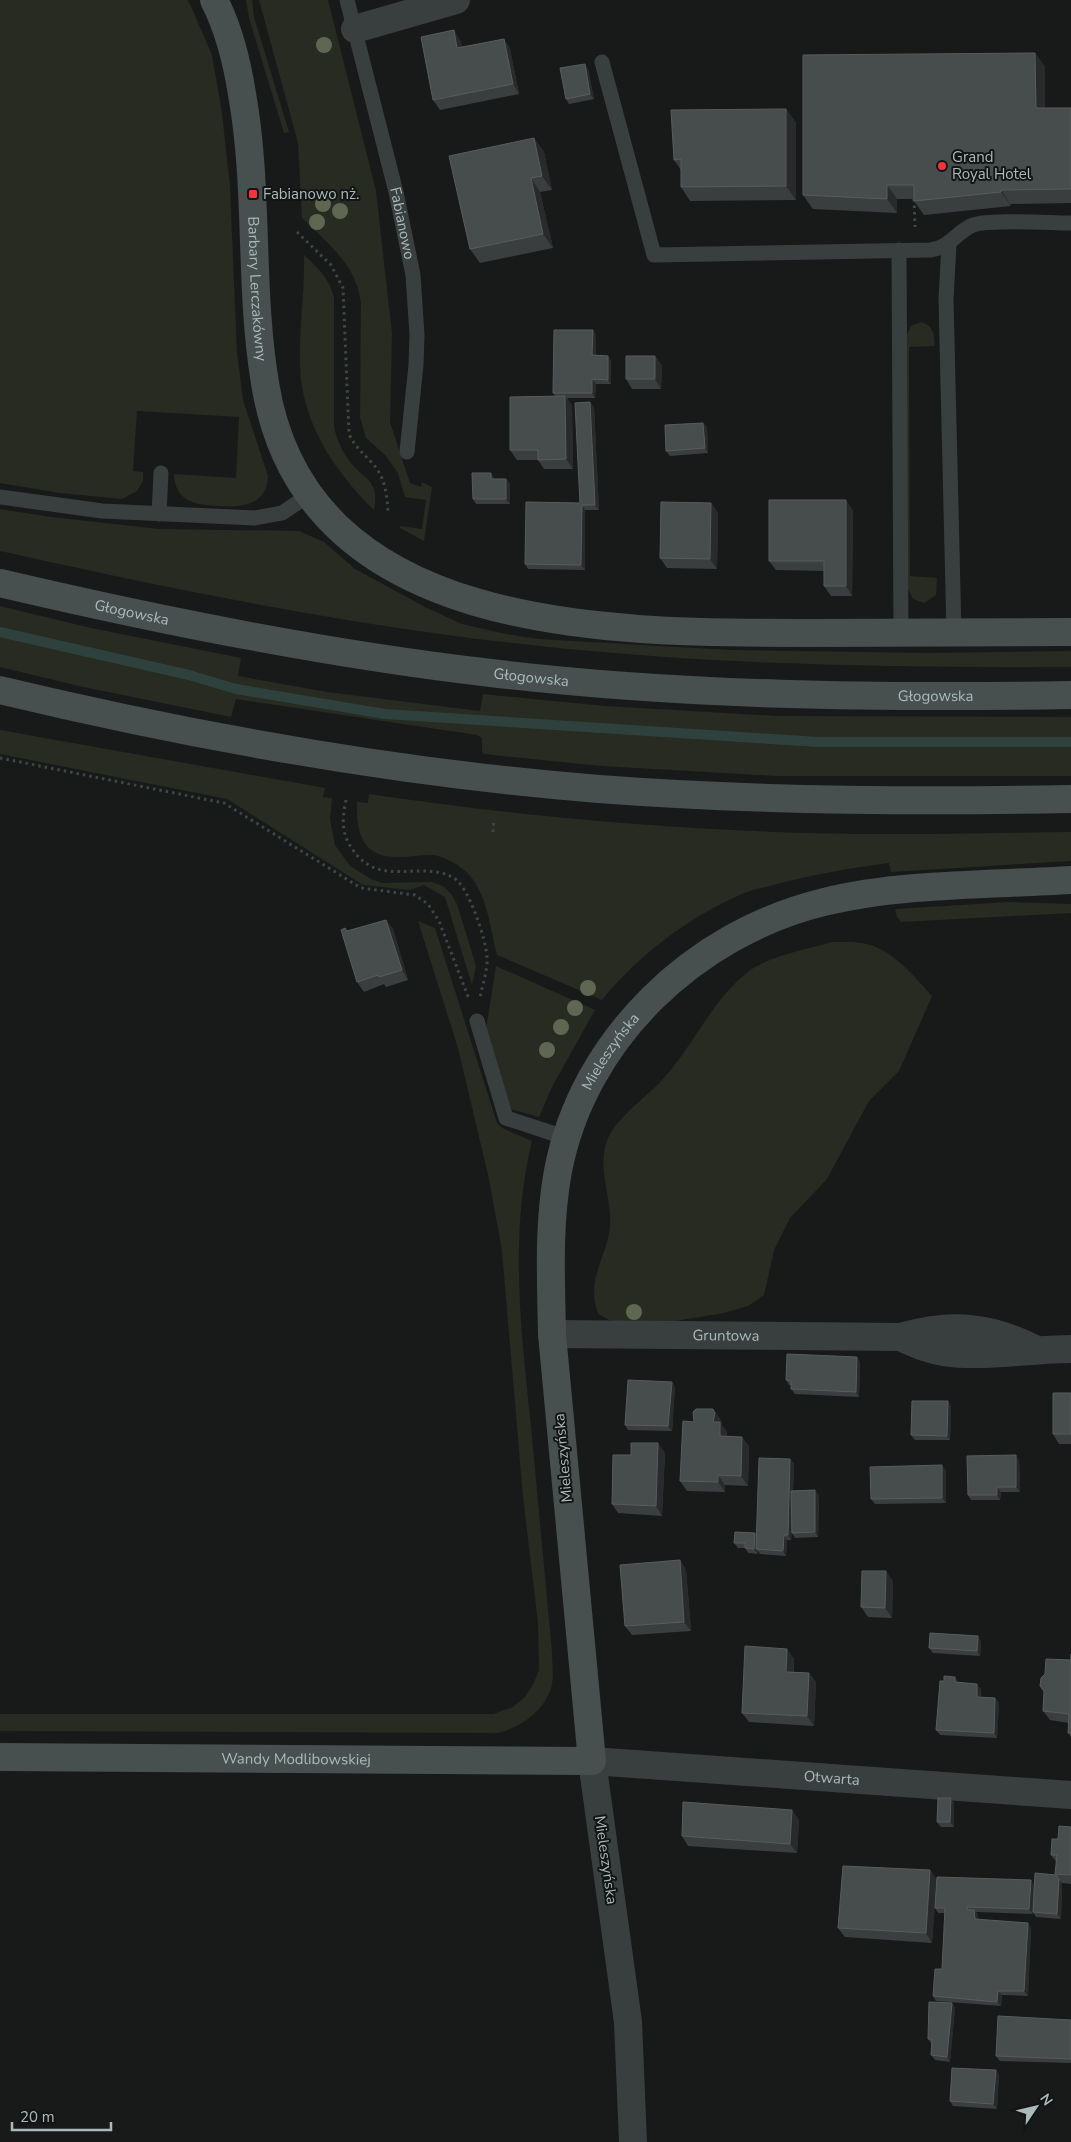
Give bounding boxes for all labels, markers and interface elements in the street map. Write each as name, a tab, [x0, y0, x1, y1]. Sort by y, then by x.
place label: Grand Royal Hotel	[952, 147, 1032, 184]
marker: Grand Royal Hotel	[936, 160, 948, 172]
place label: Fabianowo nż.	[263, 184, 359, 204]
street label: Fabianowo	[385, 185, 420, 261]
marker: Fabianowo nż.	[247, 188, 259, 200]
street label: Barbary Lerczakówny	[243, 216, 272, 363]
street label: Głogowska	[93, 595, 171, 630]
street label: Głogowska	[493, 663, 570, 691]
street label: Głogowska	[898, 686, 974, 706]
street label: Mieleszyńska	[577, 1009, 644, 1094]
street label: Gruntowa	[692, 1325, 760, 1346]
street label: Mieleszyńska	[549, 1413, 577, 1503]
street label: Wandy Modlibowskiej	[221, 1748, 371, 1770]
street label: Otwarta	[803, 1766, 861, 1790]
street label: Mieleszyńska	[590, 1814, 622, 1906]
north arrow	[1011, 2082, 1061, 2132]
text: N	[1035, 2090, 1057, 2110]
scale bar	[12, 2100, 111, 2132]
text: 20 m	[20, 2107, 55, 2127]

